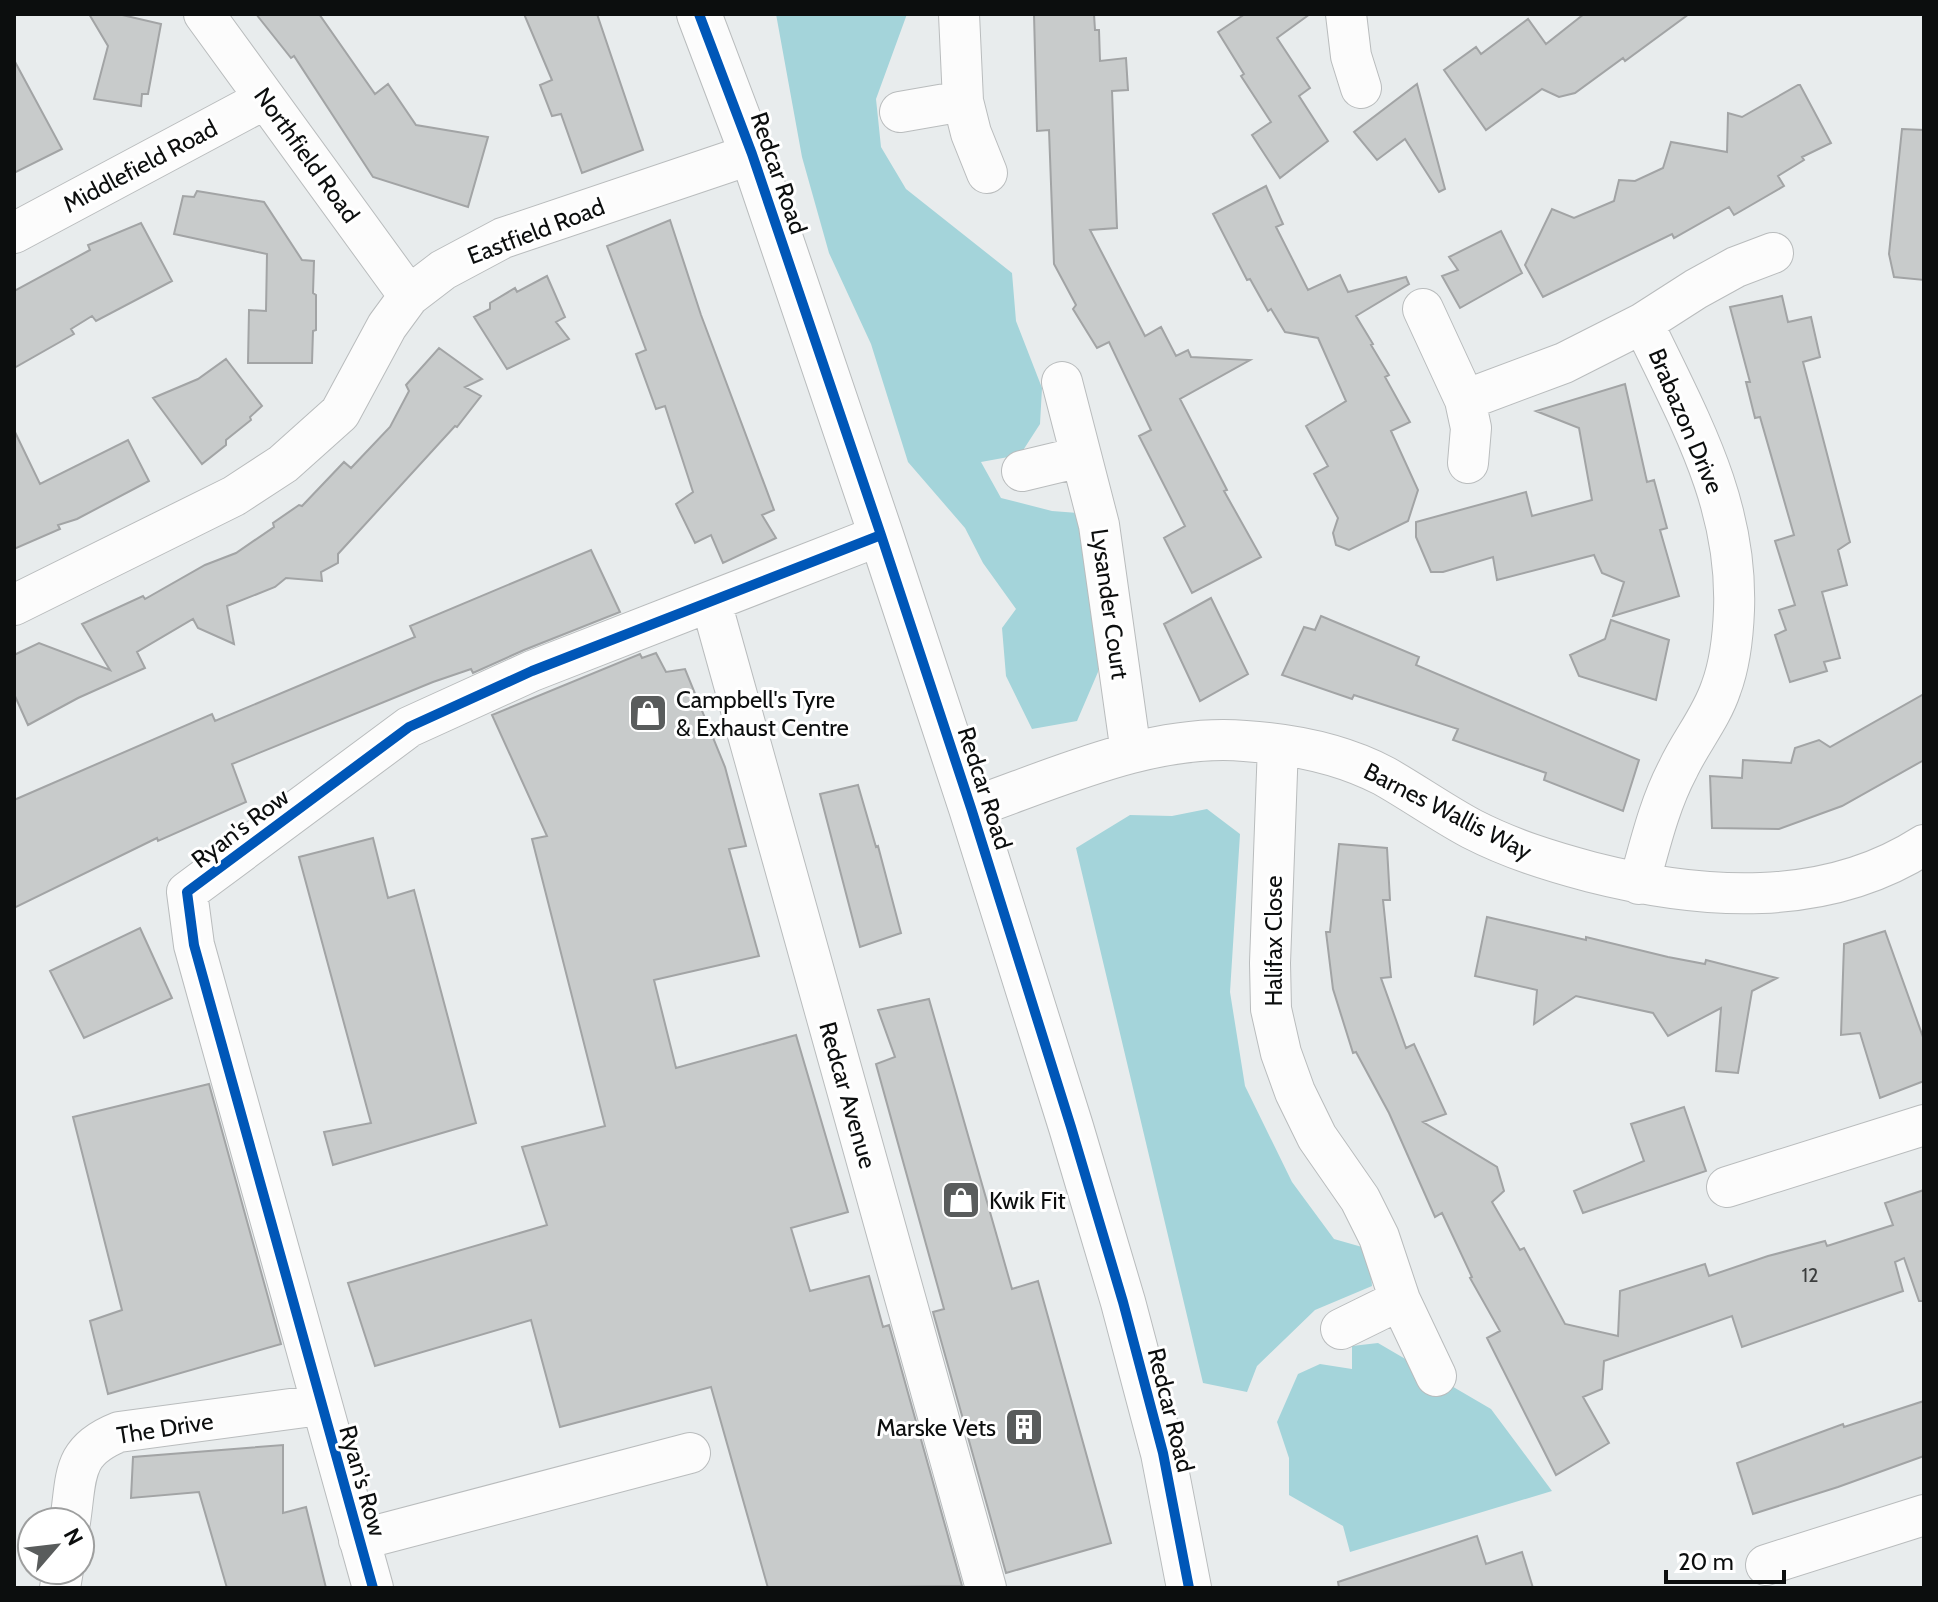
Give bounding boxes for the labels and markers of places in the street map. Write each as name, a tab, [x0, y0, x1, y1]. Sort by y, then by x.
place label: Campbell's Tyre & Exhaust Centre	[676, 685, 849, 742]
shop icon: Campbell's Tyre & Exhaust Centre	[627, 692, 669, 734]
shop icon: Kwik Fit	[940, 1179, 982, 1221]
place label: Kwik Fit	[989, 1186, 1066, 1215]
building icon: Marske Vets	[1003, 1406, 1045, 1448]
place label: Marske Vets	[876, 1413, 996, 1442]

